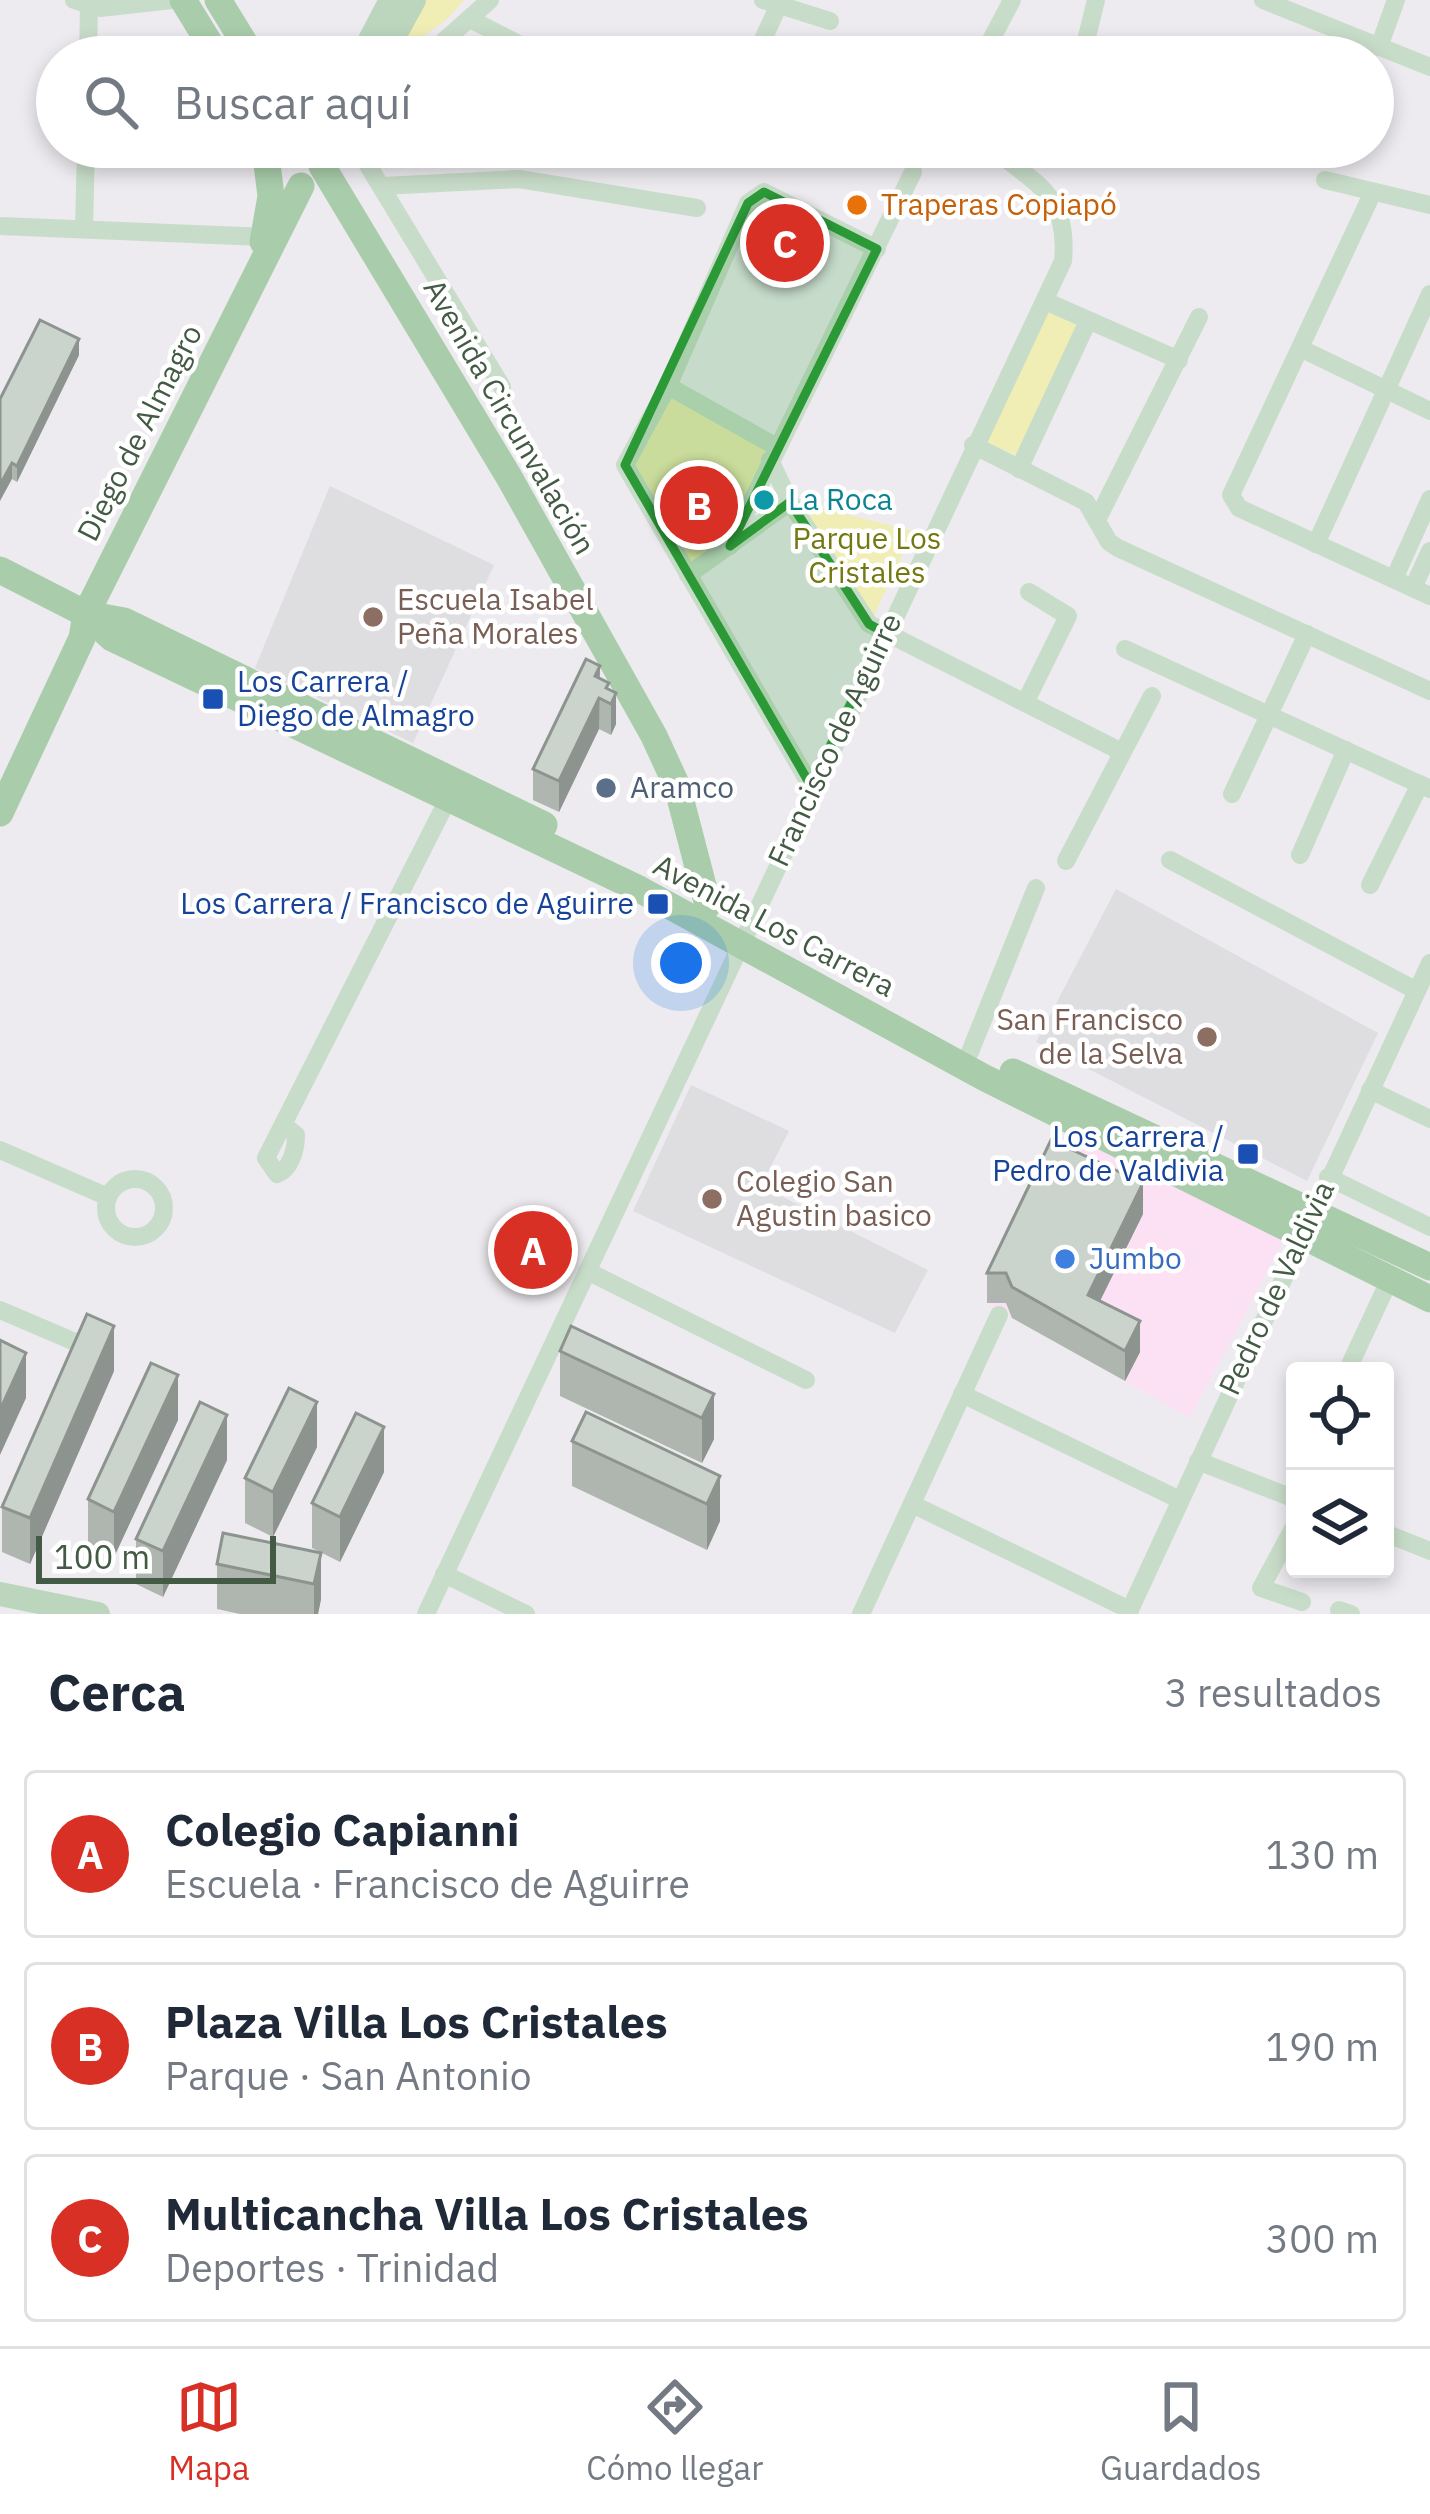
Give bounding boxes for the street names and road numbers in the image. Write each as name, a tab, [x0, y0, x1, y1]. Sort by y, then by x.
street label: Avenida Circunvalación	[415, 272, 605, 561]
street label: Diego de Almagro	[67, 318, 210, 547]
street label: Francisco de Aguirre	[758, 607, 909, 872]
street label: Avenida Los Carrera	[647, 845, 902, 1005]
street label: Pedro de Valdivia	[1209, 1174, 1342, 1401]

